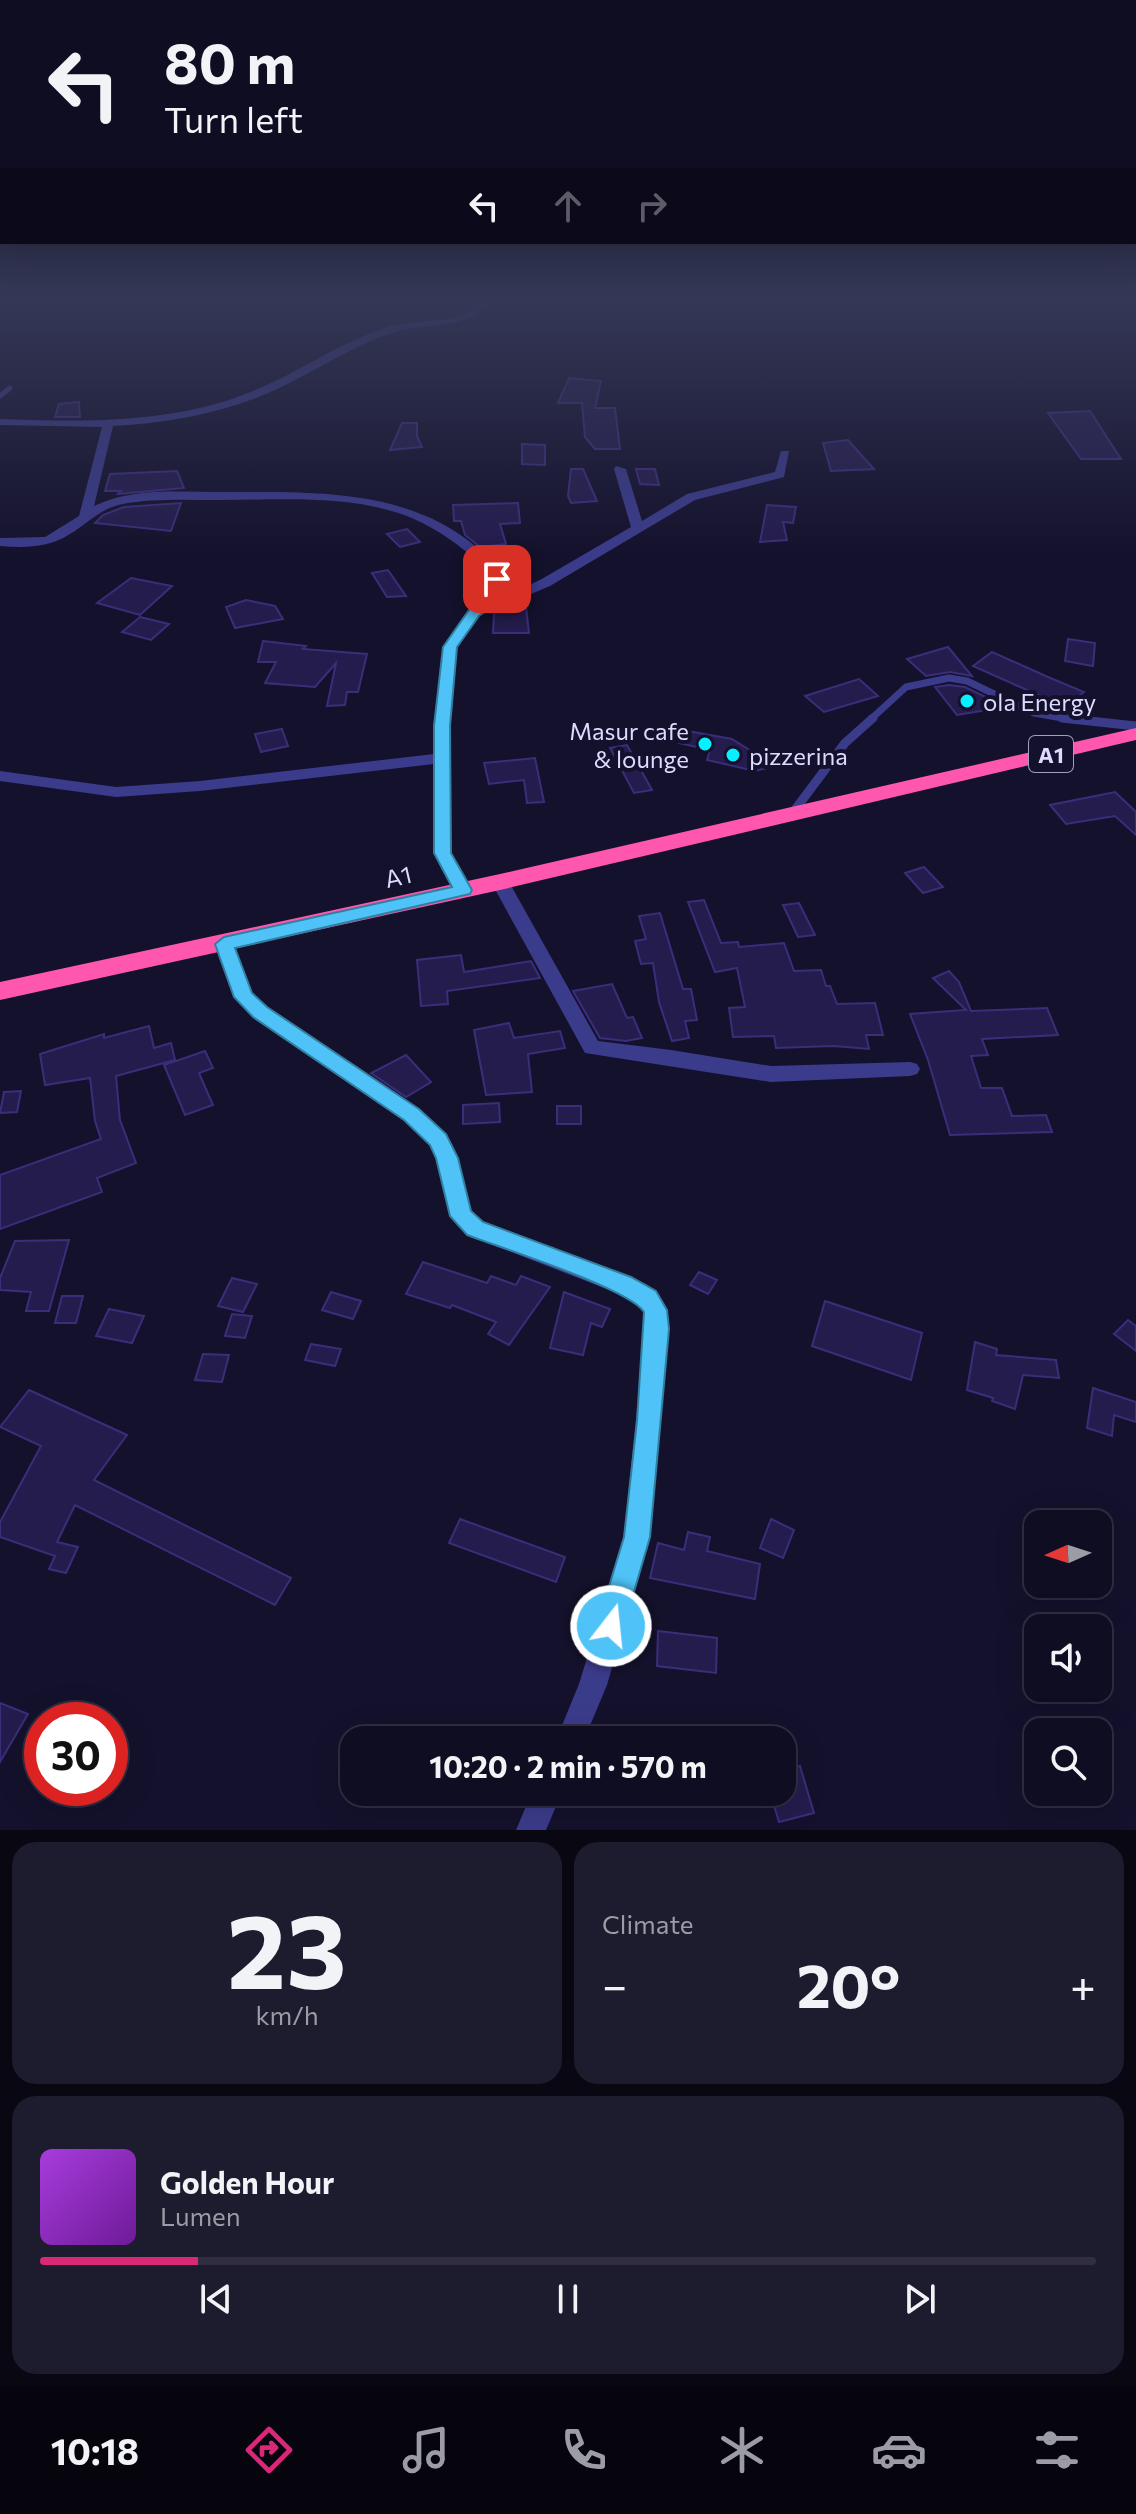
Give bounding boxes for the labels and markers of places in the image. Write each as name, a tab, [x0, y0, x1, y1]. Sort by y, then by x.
pin	[463, 545, 531, 613]
place label: ola Energy	[983, 687, 1096, 716]
marker: ola Energy	[958, 692, 976, 710]
place label: Masur cafe & lounge	[569, 716, 689, 773]
marker: Masur cafe & lounge	[696, 735, 714, 753]
place label: pizzerina	[749, 741, 848, 770]
marker: pizzerina	[724, 746, 742, 764]

